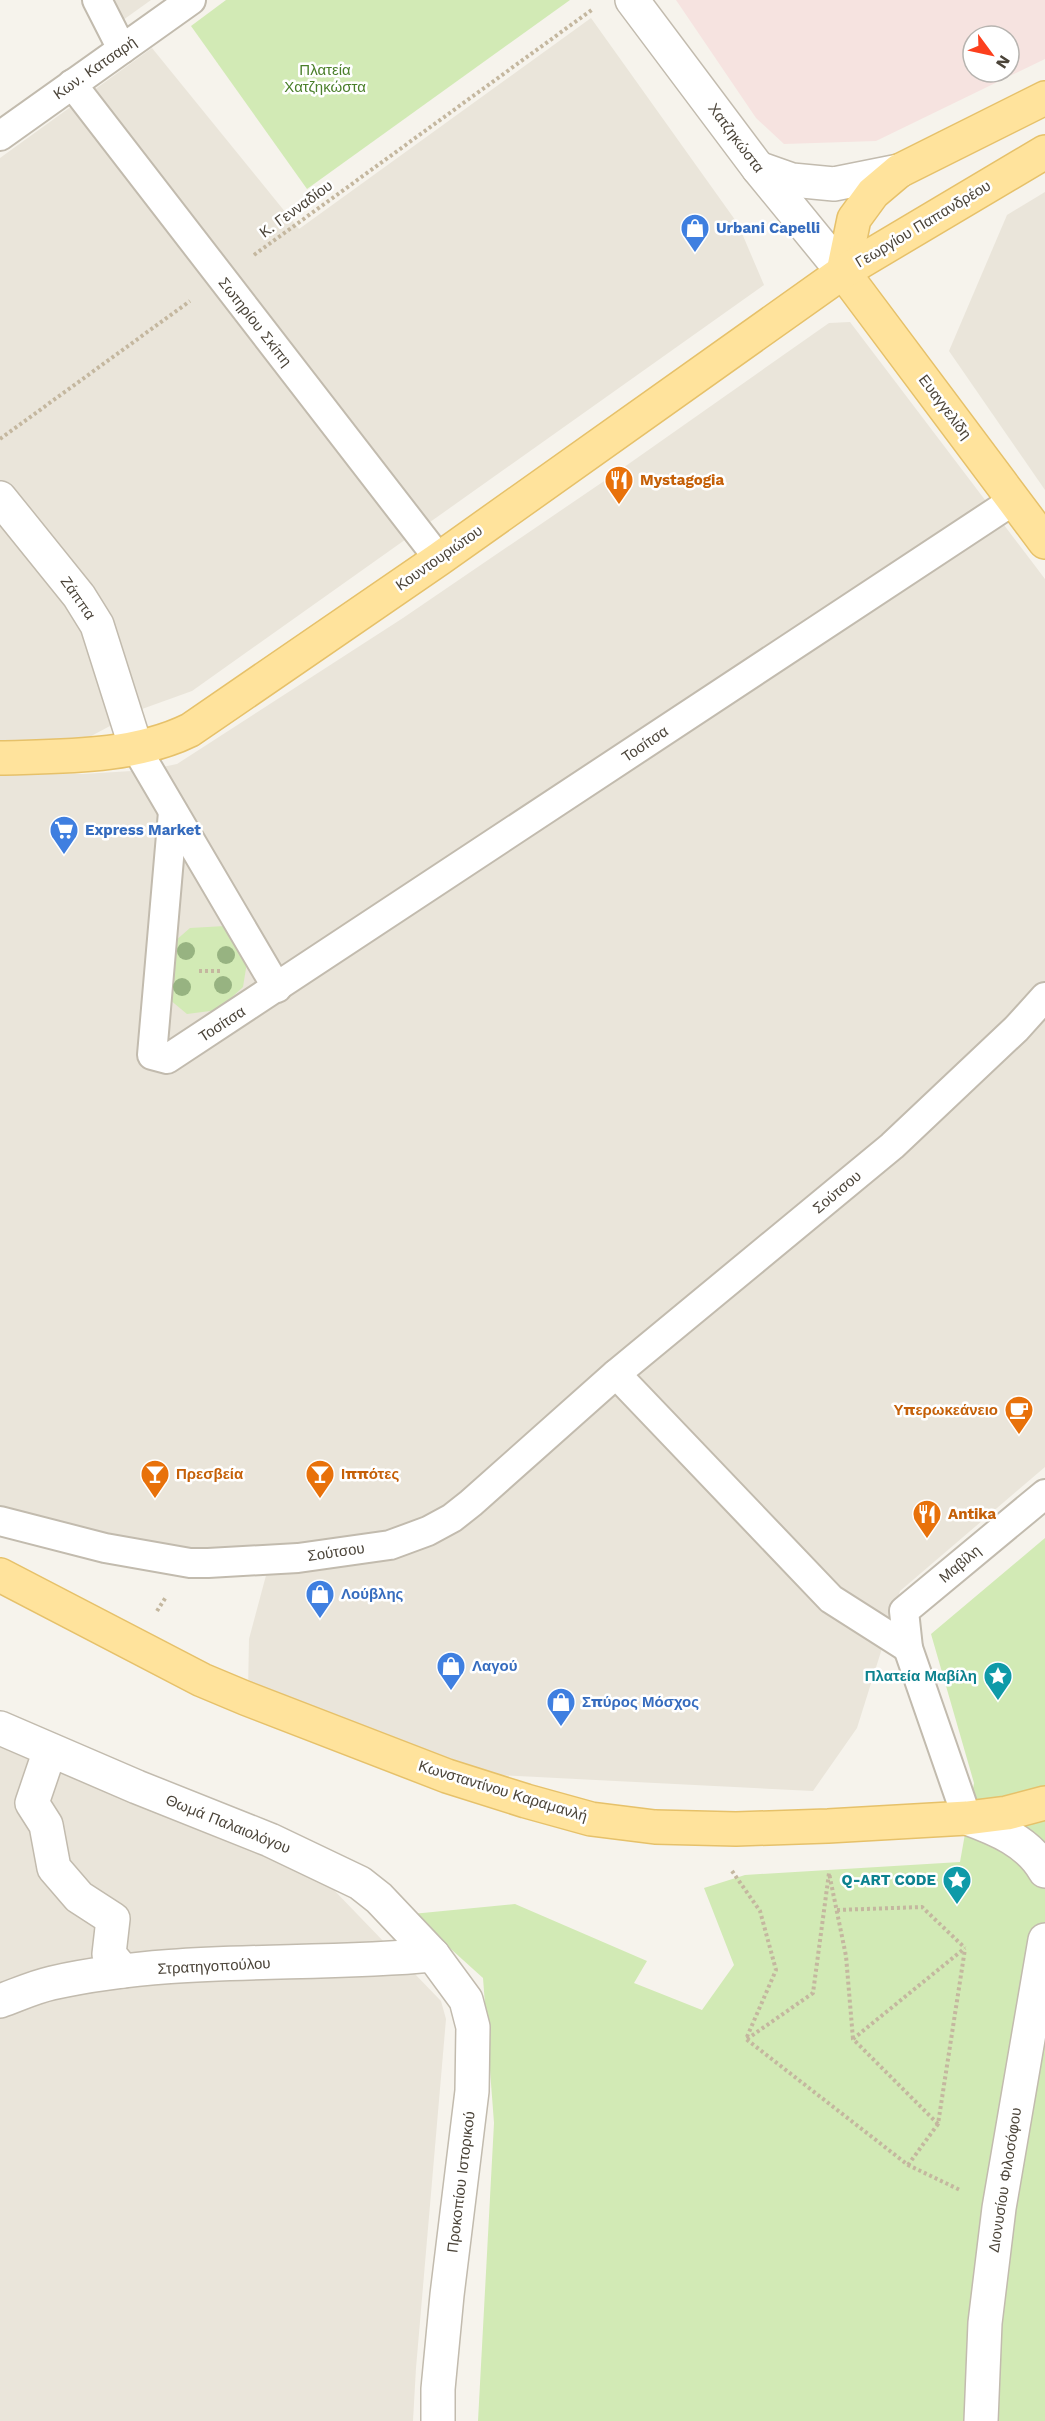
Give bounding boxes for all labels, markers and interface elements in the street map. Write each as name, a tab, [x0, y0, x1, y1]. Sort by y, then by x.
north arrow	[961, 24, 1021, 84]
street label: Κων. Κατσαρή	[50, 33, 140, 103]
text: N	[992, 52, 1014, 72]
park label: Πλατεία Χατζηκώστα	[284, 61, 366, 96]
street label: Χατζηκώστα	[704, 100, 768, 176]
street label: Κ. Γενναδίου	[256, 176, 336, 242]
street label: Γεωργίου Παπανδρέου	[852, 176, 994, 272]
shop icon: Urbani Capelli	[679, 212, 711, 254]
place label: Urbani Capelli	[716, 219, 820, 237]
street label: Σωτηρίου Σκίπη	[215, 274, 295, 370]
street label: Ευαγγελίδη	[915, 371, 975, 443]
restaurant icon: Mystagogia	[603, 464, 635, 506]
place label: Mystagogia	[640, 471, 724, 489]
street label: Κουντουριώτου	[392, 521, 486, 595]
street label: Ζάππα	[57, 573, 99, 623]
street label: Τοσίτσα	[618, 722, 672, 766]
supermarket icon: Express Market	[48, 814, 80, 856]
place label: Express Market	[85, 821, 201, 839]
street label: Τοσίτσα	[195, 1002, 249, 1046]
street label: Σούτσου	[809, 1167, 865, 1217]
cafe icon: Υπερωκεάνειο	[1003, 1394, 1035, 1436]
place label: Υπερωκεάνειο	[894, 1401, 998, 1419]
bar icon: Πρεσβεία	[139, 1458, 171, 1500]
bar icon: Ιππότες	[304, 1458, 336, 1500]
place label: Πρεσβεία	[176, 1465, 244, 1483]
place label: Ιππότες	[341, 1465, 399, 1483]
restaurant icon: Antika	[911, 1498, 943, 1540]
place label: Antika	[948, 1505, 997, 1523]
street label: Σούτσου	[306, 1539, 366, 1565]
street label: Μαβίλη	[935, 1541, 985, 1587]
shop icon: Λούβλης	[304, 1578, 336, 1620]
place label: Λούβλης	[341, 1585, 404, 1603]
shop icon: Λαγού	[435, 1650, 467, 1692]
place label: Λαγού	[472, 1657, 518, 1675]
place icon: Πλατεία Μαβίλη	[982, 1660, 1014, 1702]
place label: Πλατεία Μαβίλη	[865, 1667, 977, 1685]
shop icon: Σπύρος Μόσχος	[545, 1686, 577, 1728]
place label: Σπύρος Μόσχος	[582, 1693, 699, 1711]
street label: Κωνσταντίνου Καραμανλή	[416, 1757, 590, 1825]
street label: Θωμά Παλαιολόγου	[163, 1791, 293, 1857]
place icon: Q-ART CODE	[941, 1864, 973, 1906]
place label: Q-ART CODE	[842, 1871, 936, 1889]
street label: Στρατηγοπούλου	[157, 1954, 271, 1978]
street label: Διονυσίου Φιλοσόφου	[985, 2106, 1025, 2254]
street label: Προκοπίου Ιστορικού	[443, 2110, 479, 2254]

